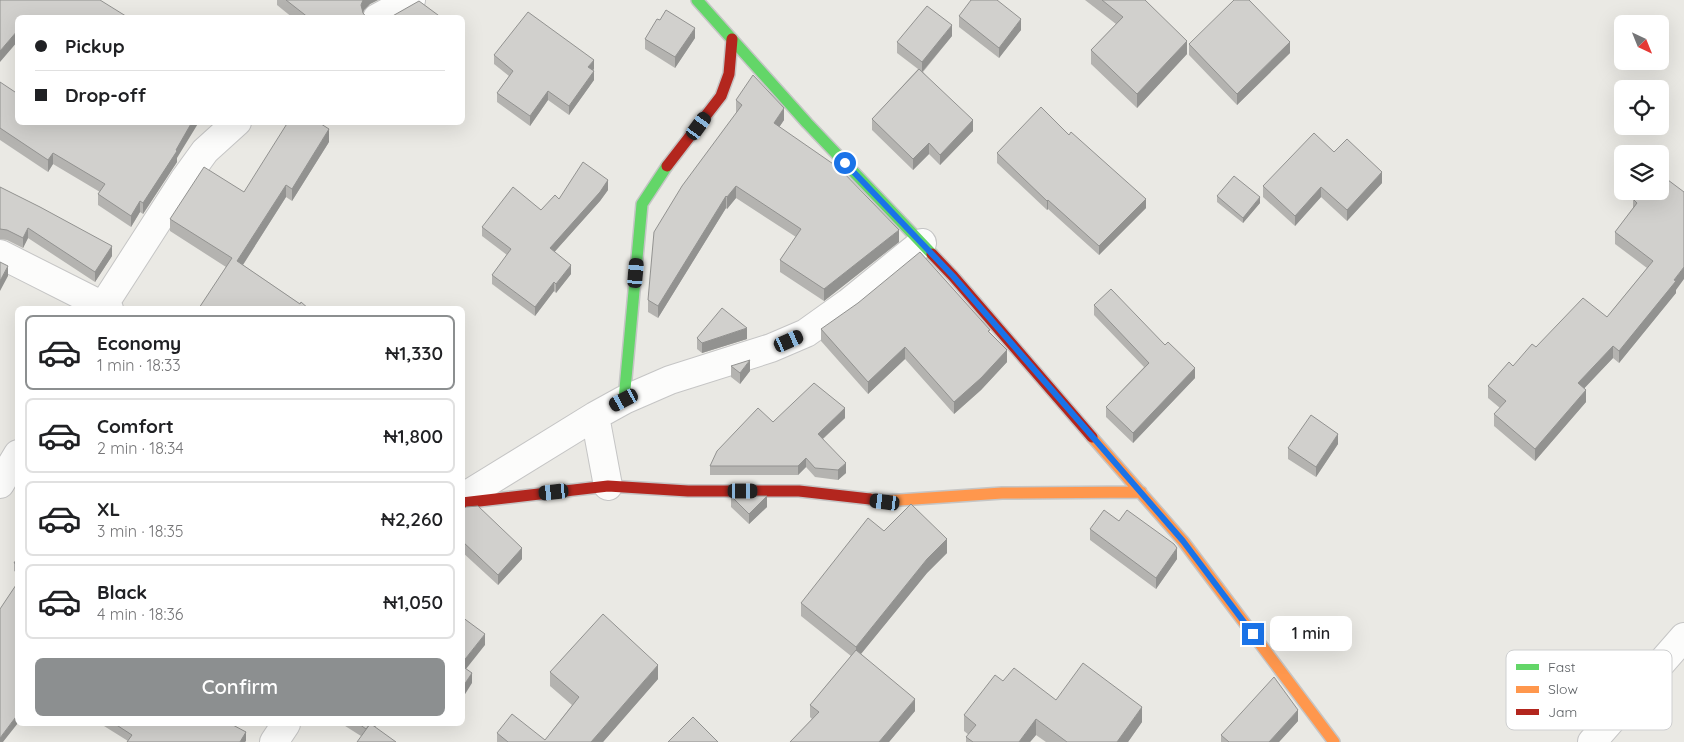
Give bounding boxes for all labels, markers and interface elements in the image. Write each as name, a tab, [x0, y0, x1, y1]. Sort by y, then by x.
north arrow	[1614, 15, 1669, 70]
map controls	[1614, 15, 1669, 200]
text: Pickup	[65, 34, 125, 58]
button: locate	[1614, 80, 1669, 135]
text: Drop-off	[65, 83, 146, 107]
car	[684, 109, 713, 143]
button: layers	[1614, 145, 1669, 200]
route start	[834, 152, 856, 174]
car	[627, 257, 644, 289]
car	[772, 328, 805, 354]
icon: car	[37, 330, 82, 375]
text: Economy	[97, 331, 181, 355]
text: ₦1,330	[385, 341, 443, 365]
text: 1 min · 18:33	[97, 355, 181, 375]
car	[607, 386, 640, 414]
icon: car	[37, 413, 82, 458]
text: Comfort	[97, 414, 174, 438]
text: ₦1,800	[384, 424, 443, 448]
text: 2 min · 18:34	[97, 438, 184, 458]
car	[538, 483, 569, 501]
car	[728, 484, 758, 499]
car	[869, 493, 900, 511]
icon: car	[37, 496, 82, 541]
text: XL	[97, 497, 120, 521]
text: ₦2,260	[381, 507, 443, 531]
text: 3 min · 18:35	[97, 521, 184, 541]
icon: car	[37, 579, 82, 624]
text: Black	[97, 580, 147, 604]
text: ₦1,050	[383, 590, 443, 614]
text: 4 min · 18:36	[97, 604, 183, 624]
callout: 1 min	[1270, 616, 1353, 652]
route end	[1242, 623, 1264, 645]
text: 1 min	[1292, 623, 1330, 643]
legend	[1506, 650, 1672, 730]
button: Confirm	[35, 658, 445, 716]
text: Fast	[1548, 658, 1576, 676]
text: Slow	[1548, 680, 1578, 698]
text: Jam	[1548, 703, 1577, 721]

